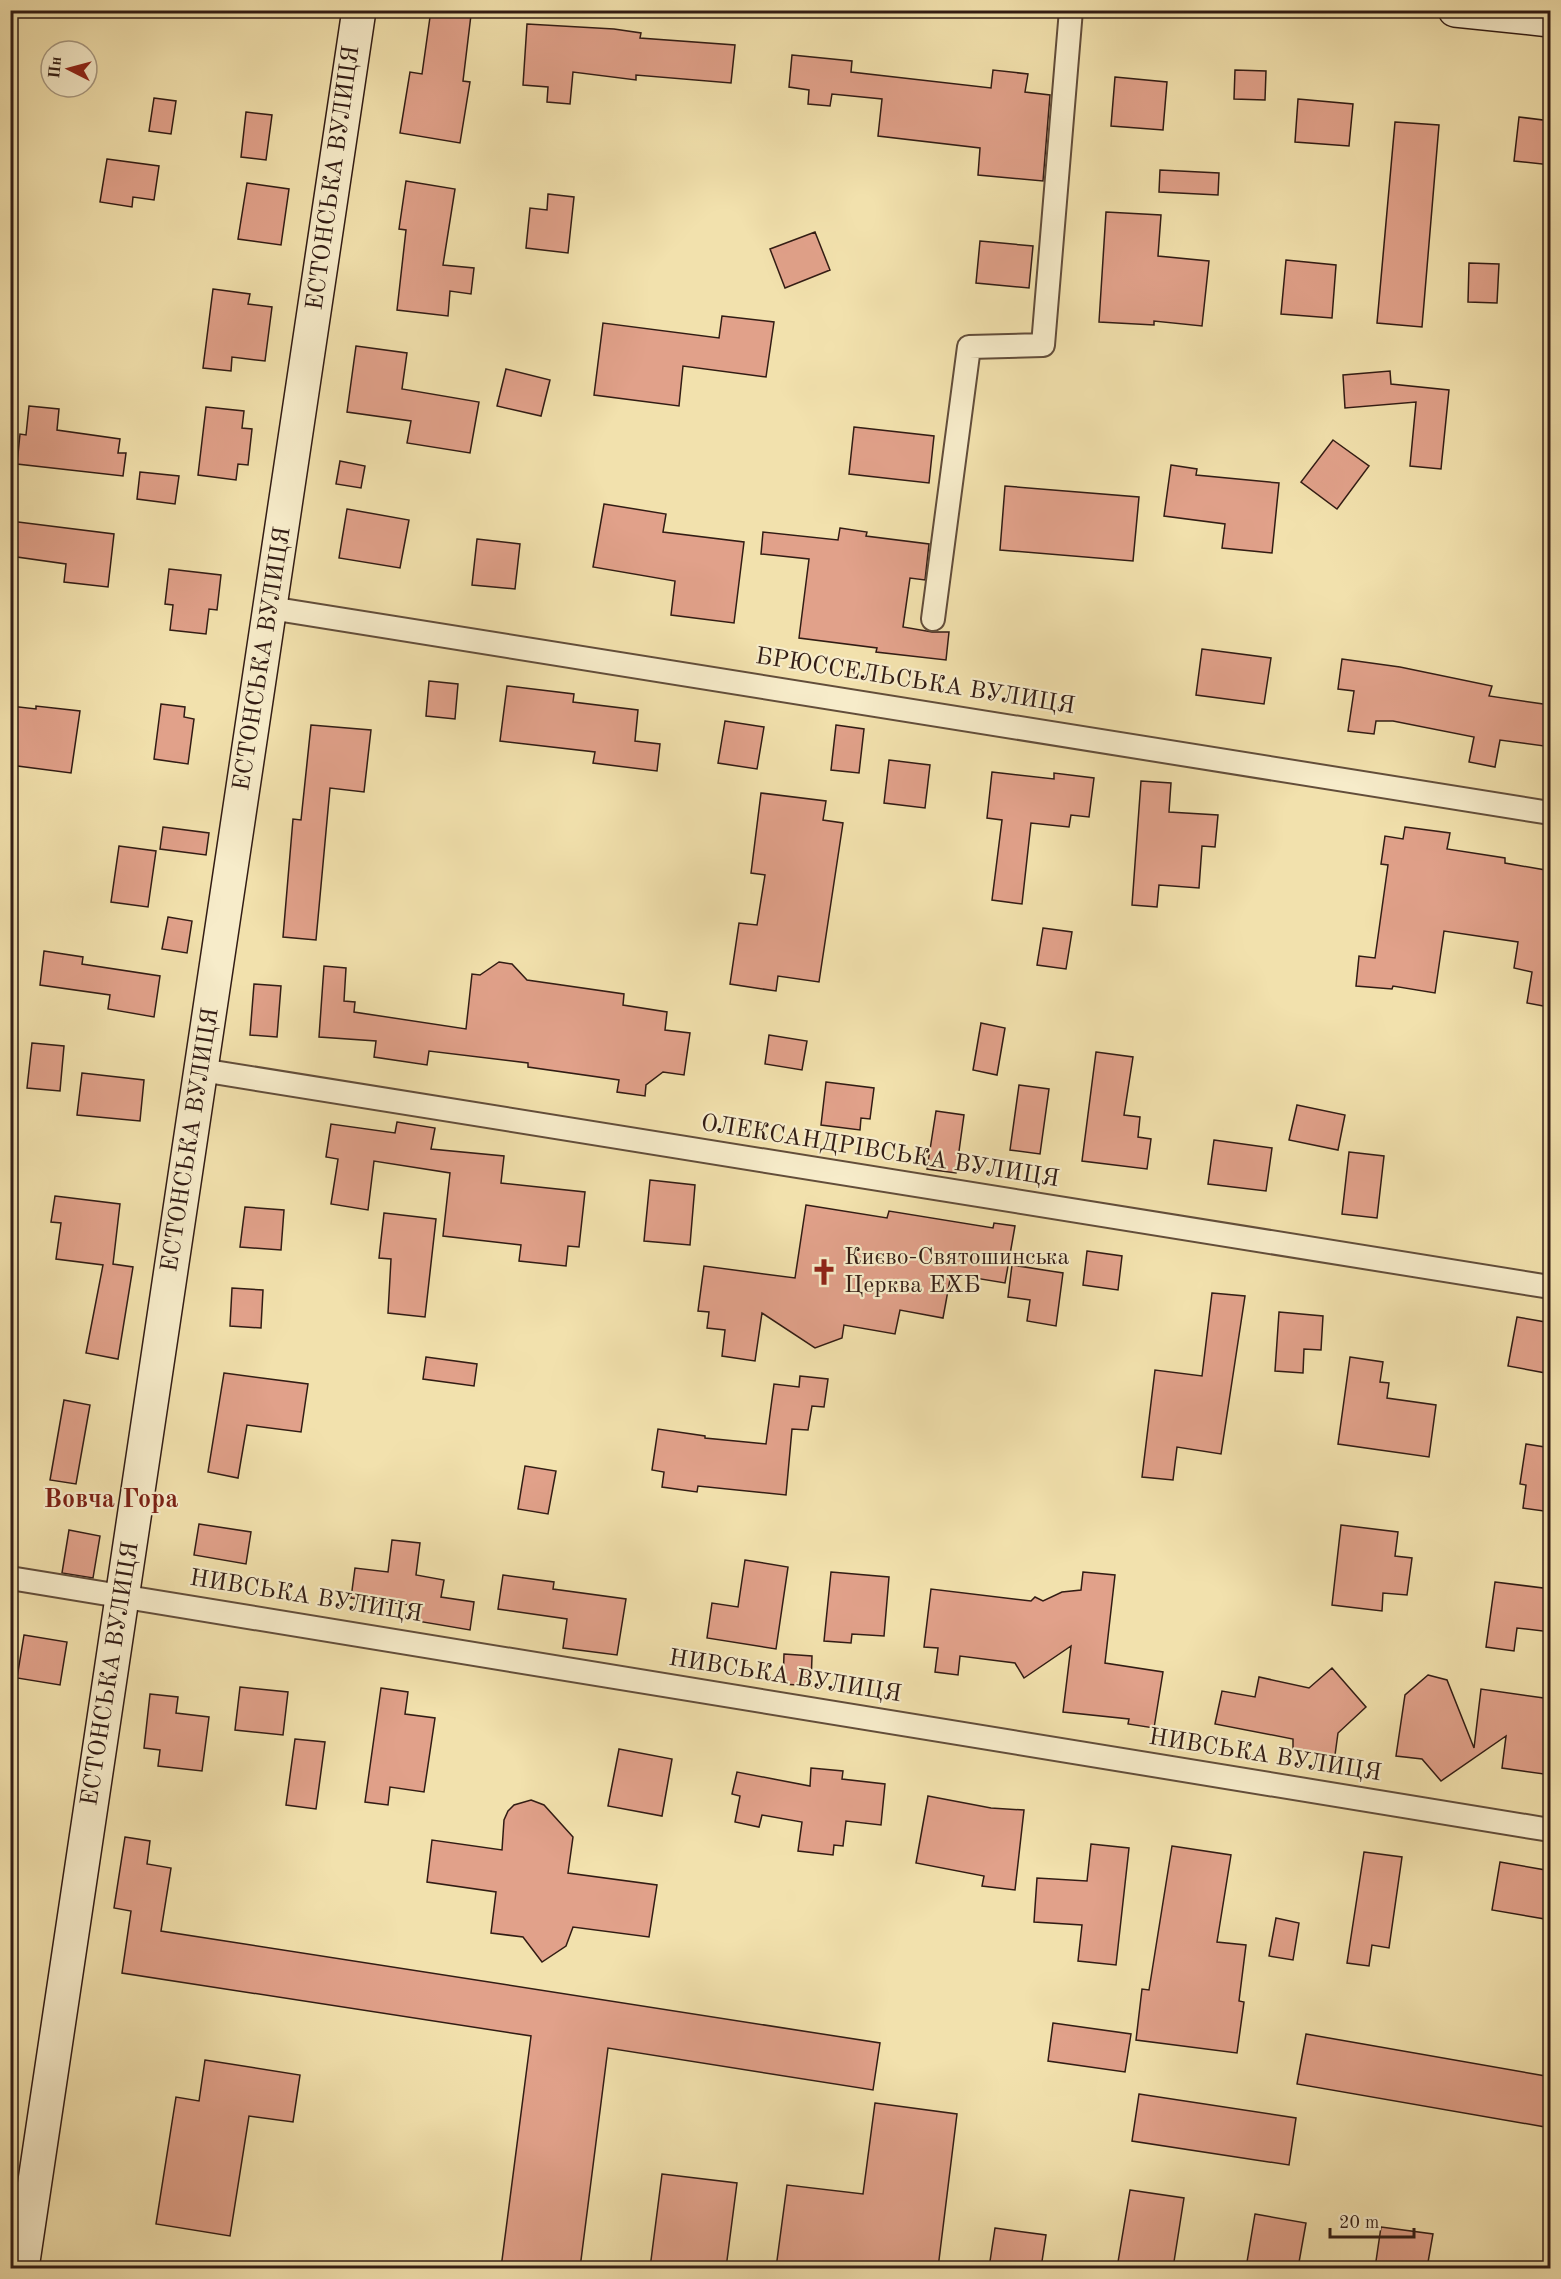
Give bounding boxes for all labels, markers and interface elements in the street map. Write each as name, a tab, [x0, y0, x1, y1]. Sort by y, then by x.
north arrow	[39, 39, 99, 99]
street label: ЕСТОНСЬКА ВУЛИЦЯ	[304, 44, 364, 312]
text: Пн	[47, 56, 65, 79]
street label: ЕСТОНСЬКА ВУЛИЦЯ	[230, 525, 296, 793]
street label: БРЮССЕЛЬСЬКА ВУЛИЦЯ	[753, 645, 1077, 719]
street label: ЕСТОНСЬКА ВУЛИЦЯ	[158, 1006, 224, 1274]
street label: ОЛЕКСАНДРІВСЬКА ВУЛИЦЯ	[699, 1112, 1061, 1192]
place label: Києво-Святошинська Церква ЕХБ	[844, 1246, 1070, 1298]
church icon: Києво-Святошинська Церква ЕХБ	[809, 1257, 839, 1287]
district label: Вовча Гора	[44, 1487, 178, 1513]
street label: ЕСТОНСЬКА ВУЛИЦЯ	[78, 1540, 144, 1808]
street label: НИВСЬКА ВУЛИЦЯ	[188, 1567, 424, 1627]
street label: НИВСЬКА ВУЛИЦЯ	[667, 1647, 903, 1707]
street label: НИВСЬКА ВУЛИЦЯ	[1147, 1726, 1383, 1786]
scale bar	[1330, 2201, 1414, 2239]
text: 20 m	[1339, 2214, 1379, 2232]

